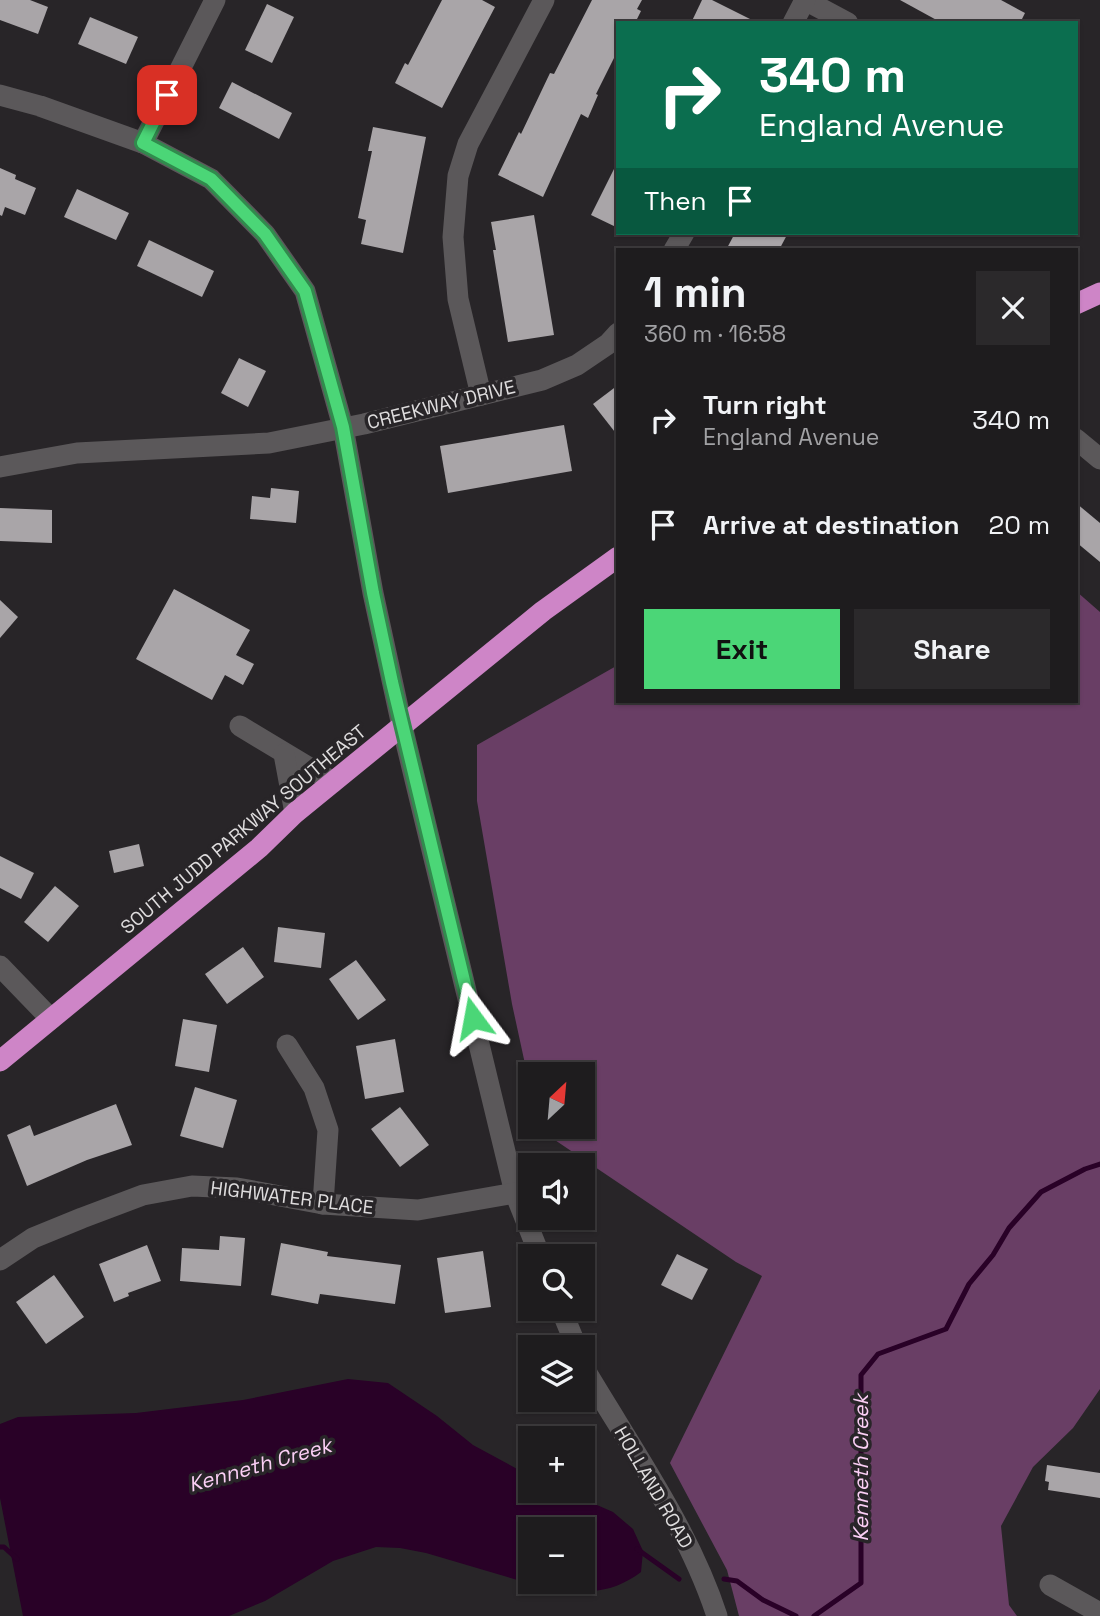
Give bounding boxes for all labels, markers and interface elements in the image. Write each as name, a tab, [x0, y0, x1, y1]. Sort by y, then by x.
text: 340 m	[759, 44, 906, 106]
icon: right	[644, 49, 735, 140]
pin	[137, 65, 197, 125]
icon: arrive	[148, 76, 186, 114]
text: England Avenue	[759, 105, 1004, 145]
icon: arrive	[721, 182, 759, 220]
text: Then	[644, 184, 707, 218]
text: 1 min	[644, 266, 747, 319]
button: close	[976, 271, 1050, 345]
text: 360 m · 16:58	[644, 319, 786, 349]
street label: CREEKWAY DRIVE	[364, 374, 518, 435]
text: Turn right	[703, 388, 827, 422]
icon: right	[644, 401, 682, 439]
text: 340 m	[972, 403, 1050, 437]
text: England Avenue	[703, 422, 879, 452]
icon: arrive	[644, 506, 682, 544]
text: Arrive at destination	[703, 508, 960, 542]
text: 20 m	[989, 508, 1050, 542]
button: Exit	[644, 609, 840, 689]
button: Share	[854, 609, 1050, 689]
street label: SOUTH JUDD PARKWAY SOUTHEAST	[115, 719, 371, 940]
position arrow	[436, 981, 510, 1055]
north arrow	[518, 1062, 595, 1139]
map controls	[518, 1062, 595, 1594]
button: sound	[518, 1153, 595, 1230]
street label: HIGHWATER PLACE	[209, 1175, 375, 1220]
button: search	[518, 1244, 595, 1321]
button: layers	[518, 1335, 595, 1412]
water label: Kenneth Creek	[847, 1391, 874, 1542]
street label: HOLLAND ROAD	[608, 1422, 699, 1553]
button: +	[518, 1426, 595, 1503]
water label: Kenneth Creek	[185, 1430, 337, 1498]
button: −	[518, 1517, 595, 1594]

